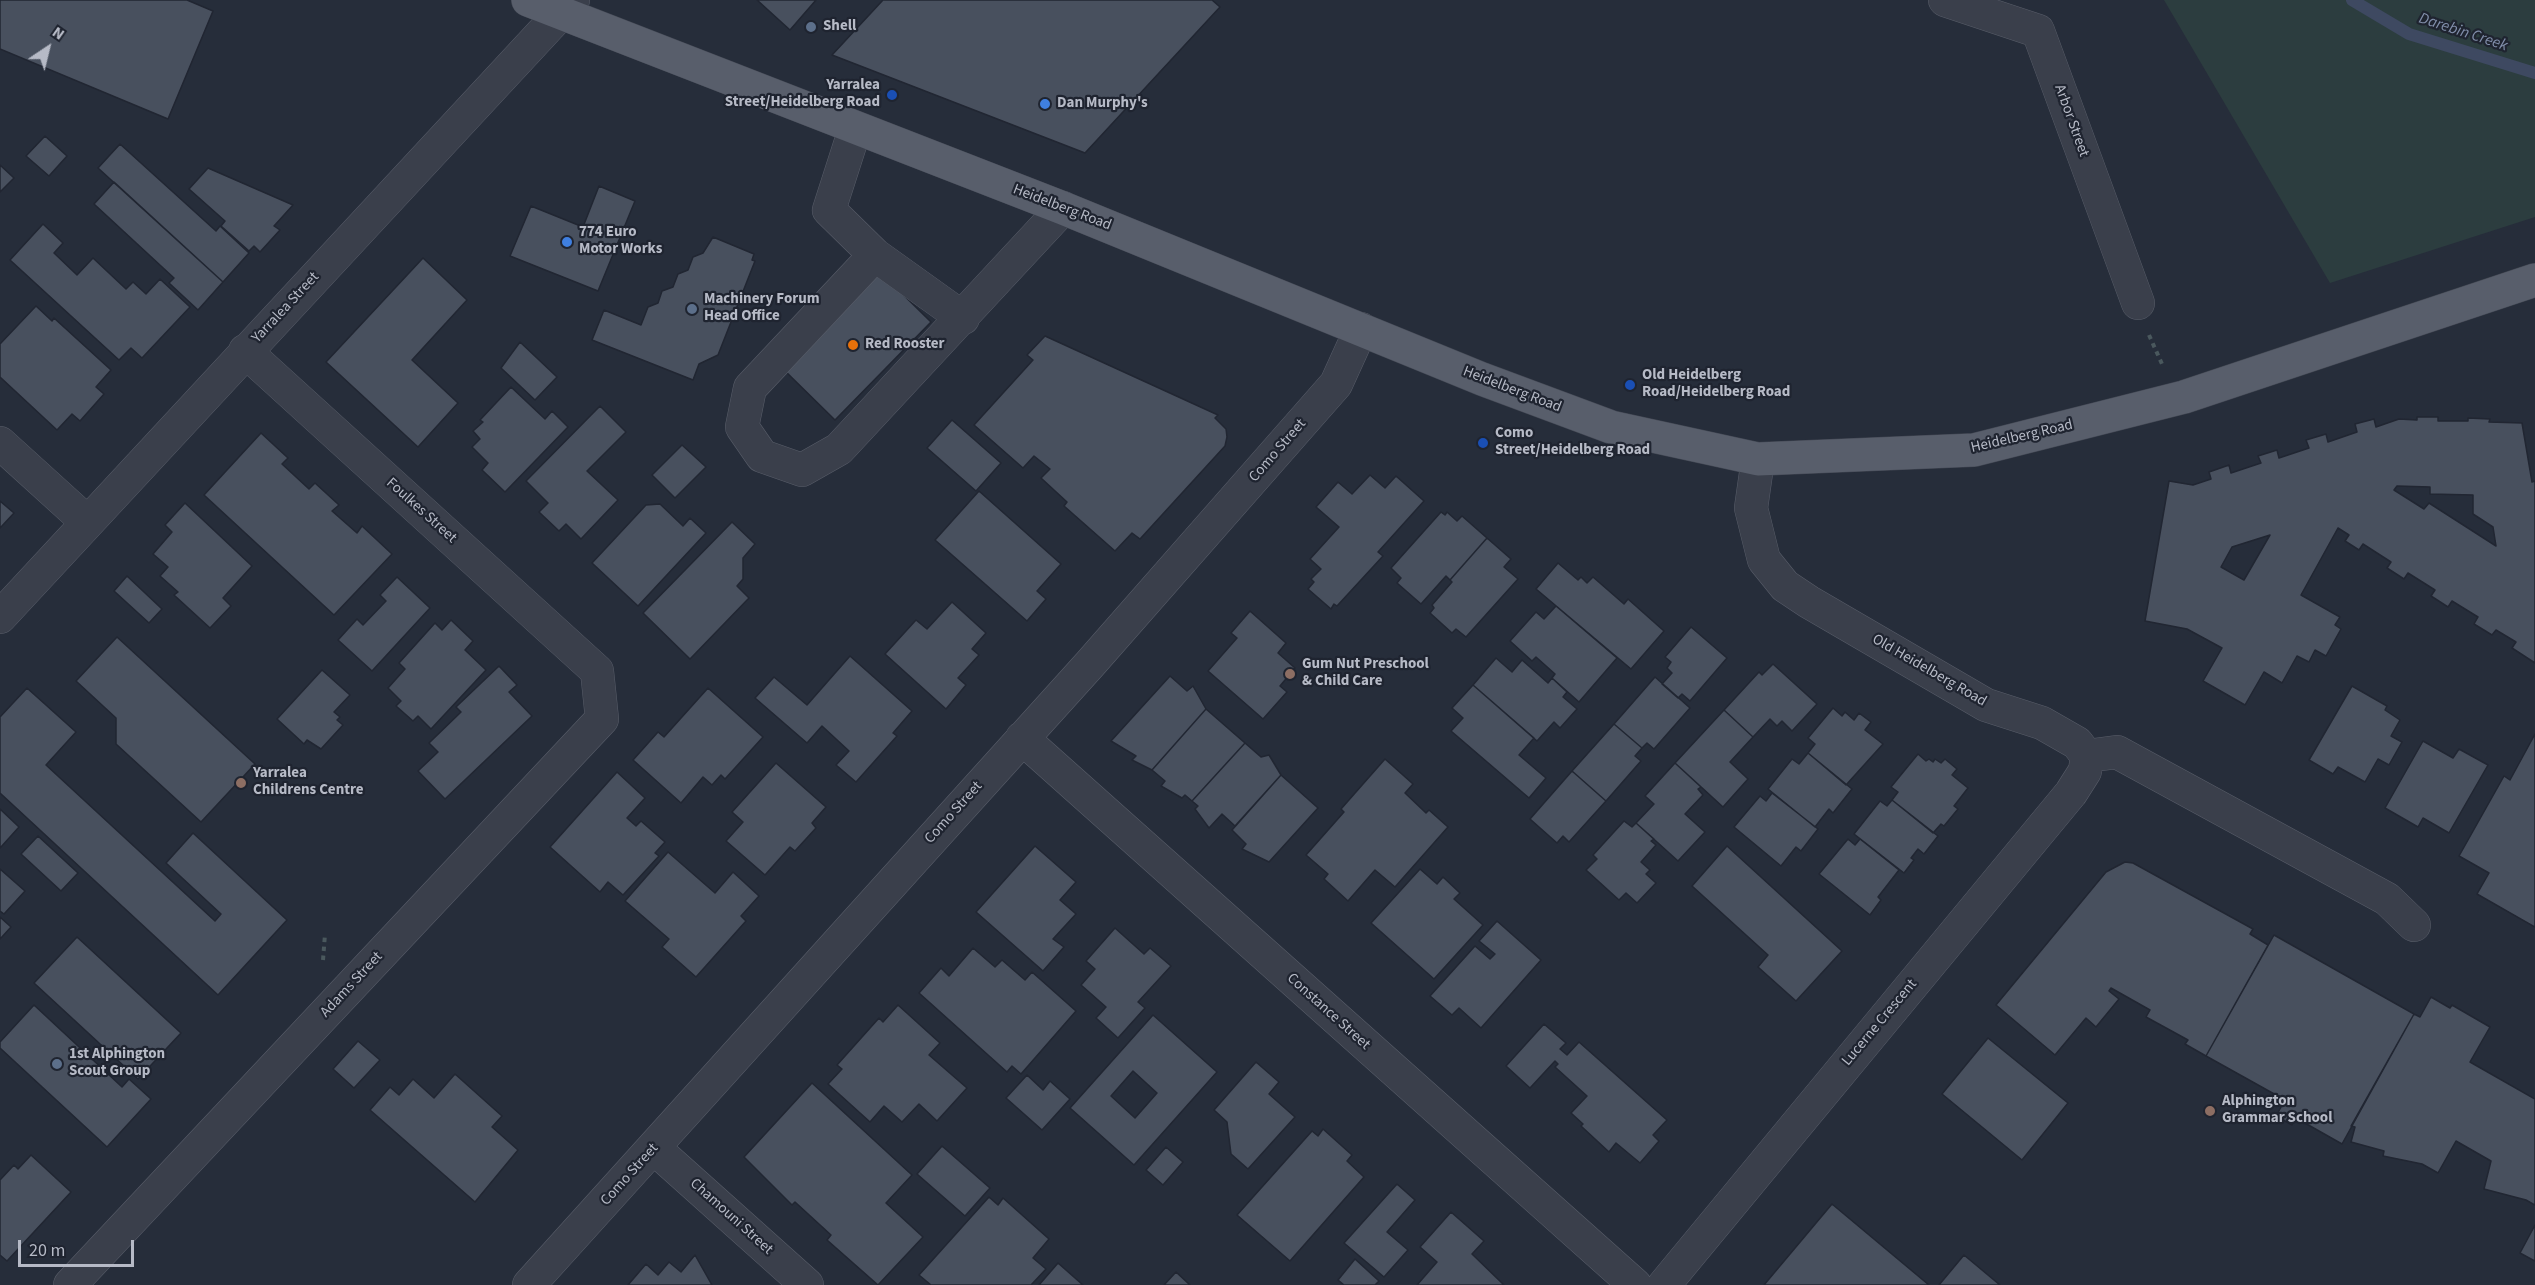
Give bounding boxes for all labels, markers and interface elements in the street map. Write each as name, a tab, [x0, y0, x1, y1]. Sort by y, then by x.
water label: Darebin Creek	[2416, 10, 2510, 56]
north arrow	[18, 18, 78, 78]
place label: Shell	[823, 18, 856, 36]
marker: Shell	[804, 20, 818, 34]
text: N	[48, 21, 69, 45]
place label: Yarralea Street/Heidelberg Road	[725, 77, 880, 112]
street label: Arbor Street	[2050, 82, 2092, 160]
marker: Yarralea Street/Heidelberg Road	[885, 88, 899, 102]
place label: Dan Murphy's	[1057, 95, 1148, 113]
marker: Dan Murphy's	[1038, 97, 1052, 111]
street label: Heidelberg Road	[1010, 181, 1114, 235]
place label: 774 Euro Motor Works	[579, 224, 662, 259]
marker: 774 Euro Motor Works	[560, 235, 574, 249]
street label: Yarralea Street	[249, 269, 323, 347]
place label: Machinery Forum Head Office	[704, 291, 820, 326]
marker: Machinery Forum Head Office	[685, 302, 699, 316]
place label: Red Rooster	[865, 336, 945, 354]
marker: Red Rooster	[846, 338, 860, 352]
street label: Heidelberg Road	[1460, 363, 1564, 417]
place label: Old Heidelberg Road/Heidelberg Road	[1642, 367, 1790, 402]
marker: Old Heidelberg Road/Heidelberg Road	[1623, 378, 1637, 392]
street label: Como Street	[1246, 416, 1310, 486]
street label: Heidelberg Road	[1969, 417, 2075, 457]
place label: Como Street/Heidelberg Road	[1495, 425, 1650, 460]
marker: Como Street/Heidelberg Road	[1476, 436, 1490, 450]
street label: Foulkes Street	[382, 475, 460, 547]
street label: Old Heidelberg Road	[1869, 631, 1989, 711]
place label: Gum Nut Preschool & Child Care	[1302, 656, 1429, 691]
marker: Gum Nut Preschool & Child Care	[1283, 667, 1297, 681]
place label: Yarralea Childrens Centre	[253, 765, 364, 800]
marker: Yarralea Childrens Centre	[234, 776, 248, 790]
street label: Como Street	[921, 778, 987, 848]
street label: Adams Street	[317, 948, 387, 1022]
street label: Constance Street	[1283, 970, 1373, 1054]
street label: Lucerne Crescent	[1838, 976, 1922, 1070]
place label: 1st Alphington Scout Group	[69, 1046, 165, 1081]
marker: 1st Alphington Scout Group	[50, 1057, 64, 1071]
place label: Alphington Grammar School	[2222, 1093, 2332, 1128]
marker: Alphington Grammar School	[2203, 1104, 2217, 1118]
street label: Como Street	[597, 1140, 663, 1210]
street label: Chamouni Street	[686, 1175, 776, 1259]
scale bar	[21, 1228, 136, 1266]
text: 20 m	[29, 1238, 65, 1263]

